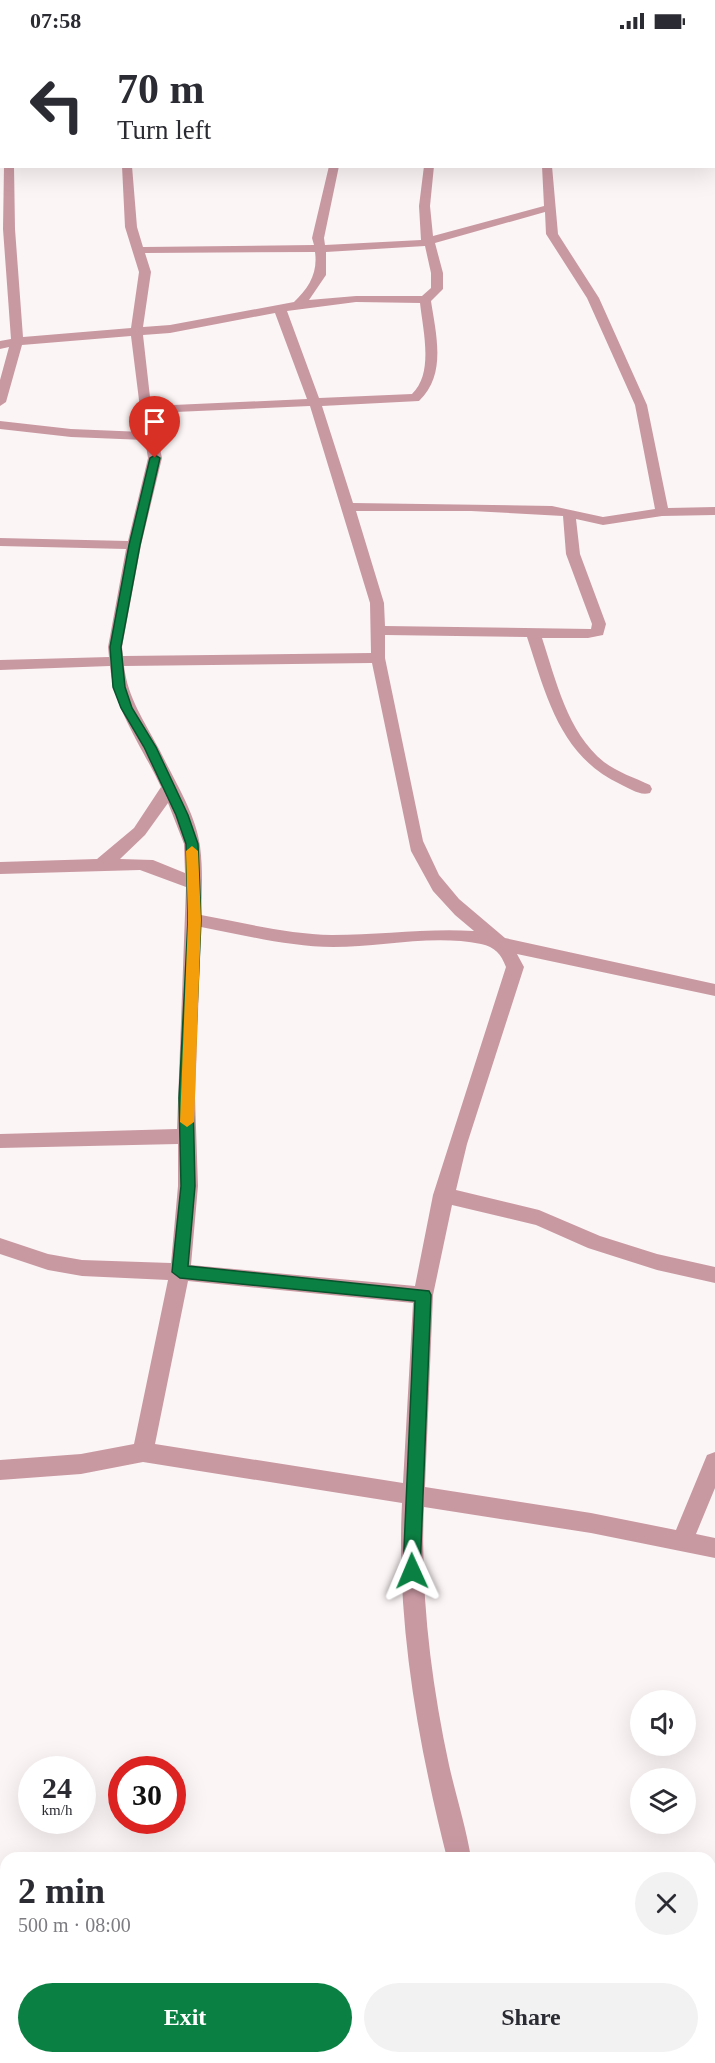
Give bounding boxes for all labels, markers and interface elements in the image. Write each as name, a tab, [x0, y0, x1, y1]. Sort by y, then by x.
text: 07:58	[30, 8, 81, 33]
icon: left	[18, 66, 96, 144]
text: 70 m	[117, 66, 205, 112]
text: Turn left	[117, 115, 211, 145]
pin	[129, 396, 180, 458]
icon: arrive	[138, 405, 171, 438]
position arrow	[380, 1539, 444, 1603]
map controls	[630, 1690, 696, 1834]
button: sound	[630, 1690, 696, 1756]
speed limit sign: 30	[108, 1756, 186, 1834]
button: layers	[630, 1768, 696, 1834]
text: 24	[42, 1771, 72, 1804]
text: km/h	[42, 1802, 72, 1818]
text: 2 min	[18, 1871, 105, 1911]
button: close	[635, 1872, 698, 1935]
text: 500 m · 08:00	[18, 1914, 131, 1936]
button: Exit	[18, 1983, 352, 2052]
button: Share	[364, 1983, 698, 2052]

